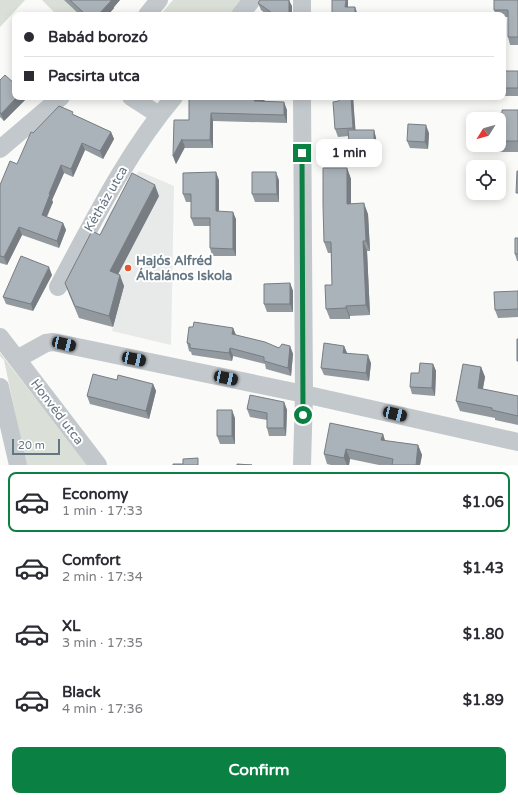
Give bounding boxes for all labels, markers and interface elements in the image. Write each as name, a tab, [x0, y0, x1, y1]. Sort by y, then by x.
text: Babád borozó	[48, 28, 148, 46]
text: Pacsirta utca	[48, 67, 140, 85]
north arrow	[466, 112, 506, 152]
map controls	[466, 112, 506, 200]
callout: 1 min	[316, 139, 382, 167]
route end	[293, 144, 311, 162]
text: 1 min	[332, 145, 366, 161]
button: locate	[466, 160, 506, 200]
street label: Kétház utca	[81, 163, 131, 235]
place label: Hajós Alfréd Általános Iskola	[136, 253, 232, 284]
marker: Hajós Alfréd Általános Iskola	[123, 263, 133, 273]
car	[51, 335, 77, 353]
car	[121, 351, 147, 367]
car	[213, 370, 239, 386]
street label: Honvéd utca	[27, 376, 87, 448]
car	[382, 405, 408, 423]
route start	[294, 406, 312, 424]
scale bar	[12, 437, 60, 456]
text: 20 m	[18, 439, 45, 452]
icon: car	[14, 484, 50, 520]
text: Economy	[62, 485, 128, 503]
text: $1.06	[463, 493, 504, 511]
text: 1 min · 17:33	[62, 503, 143, 519]
icon: car	[14, 550, 50, 586]
text: Comfort	[62, 551, 121, 569]
text: $1.43	[463, 559, 504, 577]
text: 2 min · 17:34	[62, 569, 143, 585]
icon: car	[14, 616, 50, 652]
text: XL	[62, 617, 81, 635]
text: $1.80	[463, 625, 504, 643]
text: 3 min · 17:35	[62, 635, 143, 651]
icon: car	[14, 682, 50, 718]
text: Black	[62, 683, 101, 701]
text: $1.89	[463, 691, 504, 709]
text: 4 min · 17:36	[62, 701, 143, 717]
button: Confirm	[12, 747, 506, 793]

